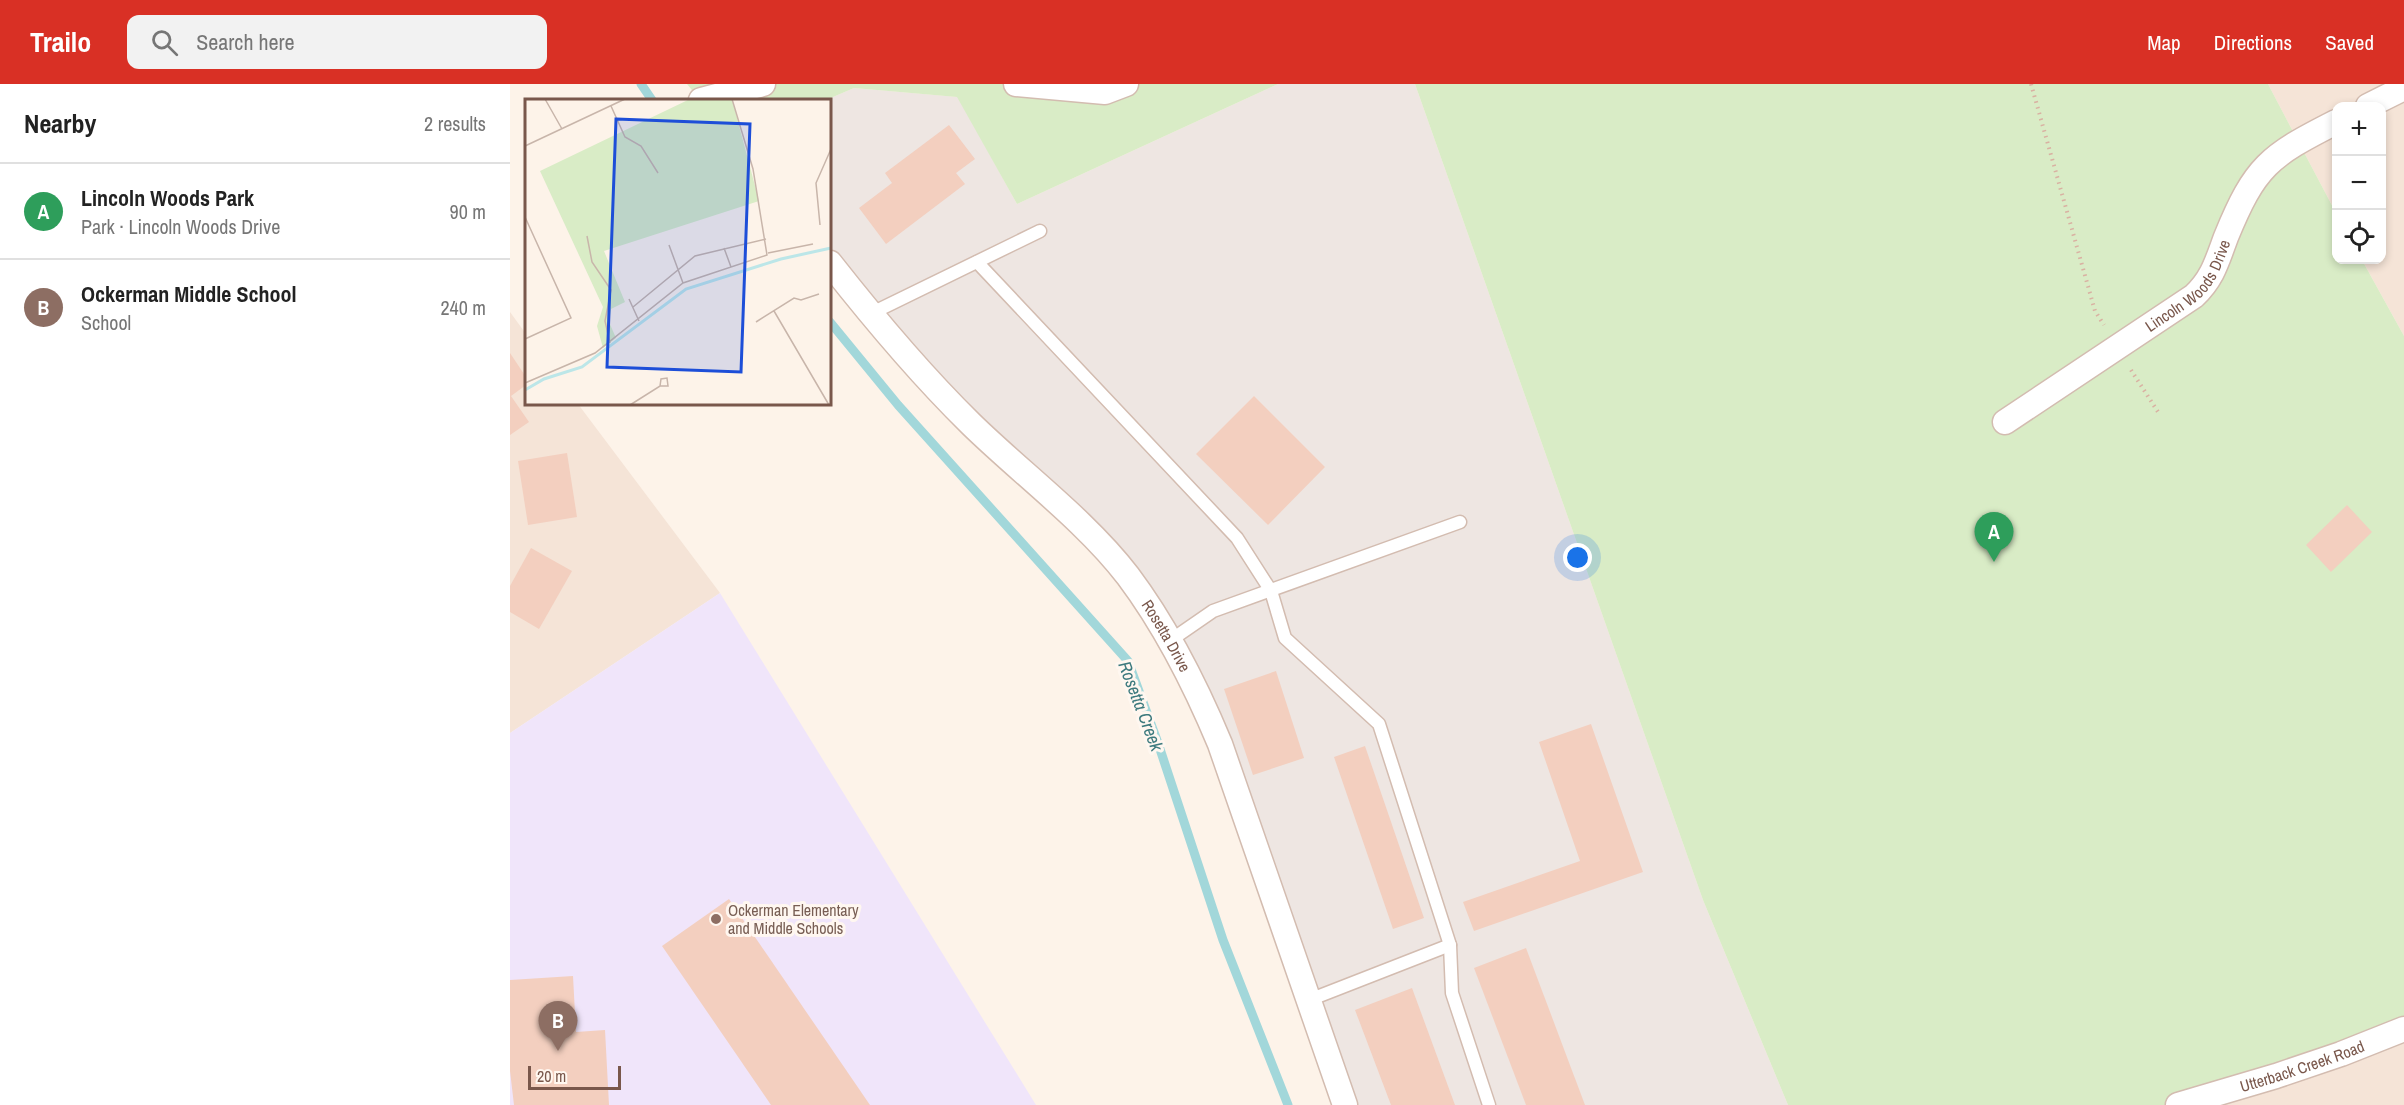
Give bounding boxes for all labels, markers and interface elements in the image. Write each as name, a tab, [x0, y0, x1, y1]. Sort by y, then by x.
search box	[127, 15, 547, 69]
text: Trailo	[30, 23, 91, 61]
icon: search	[148, 26, 181, 59]
text: Search here	[196, 27, 295, 57]
text: Map	[2147, 28, 2181, 57]
text: Directions	[2214, 28, 2292, 57]
text: Saved	[2325, 28, 2374, 57]
inset map	[525, 99, 831, 405]
map controls	[2332, 102, 2386, 264]
button: +	[2332, 102, 2386, 156]
text: Nearby	[24, 106, 96, 141]
text: 2 results	[424, 110, 486, 137]
button: −	[2332, 156, 2386, 210]
text: Lincoln Woods Park	[81, 183, 254, 213]
text: A	[38, 198, 49, 225]
text: 90 m	[450, 198, 486, 225]
button: locate	[2332, 210, 2386, 264]
text: Park · Lincoln Woods Drive	[81, 213, 280, 240]
street label: Lincoln Woods Drive	[2140, 237, 2235, 337]
text: Ockerman Middle School	[81, 279, 297, 309]
text: B	[38, 294, 49, 321]
text: 240 m	[440, 294, 486, 321]
text: School	[81, 309, 131, 336]
pin: A	[1974, 512, 2014, 562]
your location	[1563, 543, 1592, 572]
street label: Rosetta Drive	[1137, 595, 1196, 676]
water label: Rosetta Creek	[1112, 657, 1170, 755]
place label: Ockerman Elementary and Middle Schools	[728, 899, 859, 939]
marker: Ockerman Elementary and Middle Schools	[709, 912, 723, 926]
pin: B	[538, 1002, 578, 1051]
street label: Utterback Creek Road	[2237, 1035, 2367, 1097]
scale bar	[528, 1063, 621, 1090]
text: 20 m	[537, 1065, 566, 1087]

